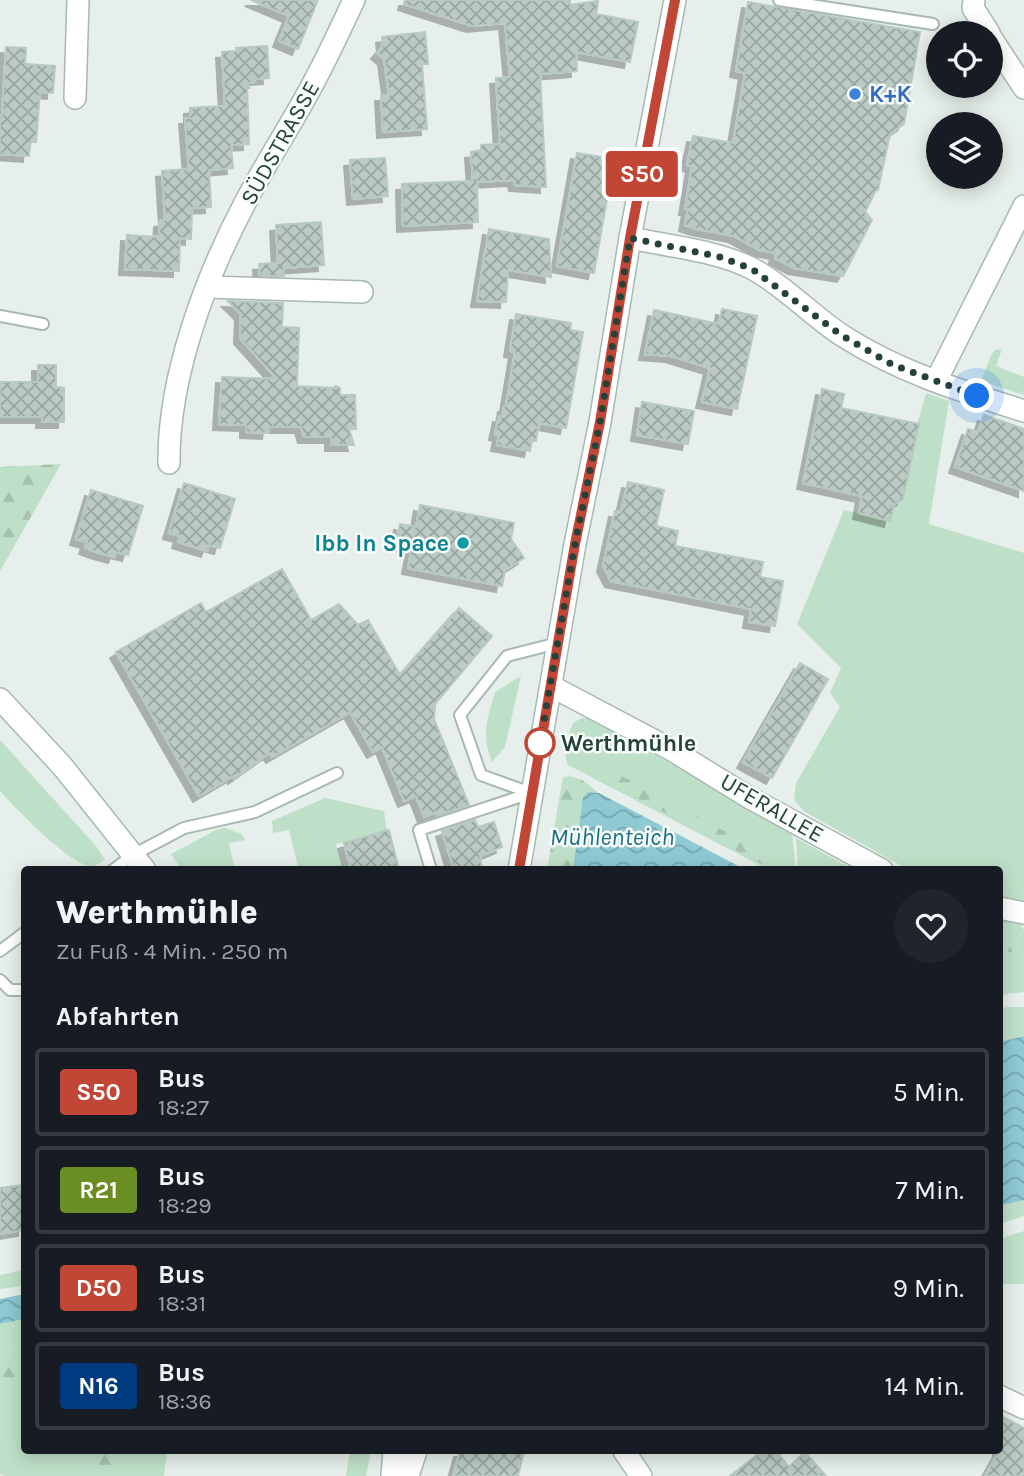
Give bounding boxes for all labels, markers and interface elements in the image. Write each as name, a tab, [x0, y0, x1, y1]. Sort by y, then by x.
map controls	[926, 21, 1003, 189]
button: locate	[926, 21, 1003, 98]
street label: SÜDSTRASSE	[235, 76, 325, 210]
place label: K+K	[869, 81, 911, 108]
marker: K+K	[847, 86, 863, 102]
button: layers	[926, 112, 1003, 189]
line badge: S50	[602, 151, 682, 197]
text: S50	[620, 160, 664, 188]
your location	[959, 378, 994, 413]
place label: Ibb In Space	[314, 530, 449, 557]
marker: Ibb In Space	[455, 535, 471, 551]
marker: Werthmühle	[525, 728, 555, 758]
place label: Werthmühle	[561, 730, 696, 757]
street label: UFERALLEE	[716, 768, 828, 848]
water label: Mühlenteich	[550, 823, 674, 851]
button: heart	[894, 889, 968, 963]
text: Werthmühle	[56, 893, 258, 931]
text: Zu Fuß · 4 Min. · 250 m	[56, 938, 288, 965]
text: Abfahrten	[56, 1001, 180, 1032]
text: Bus	[158, 1063, 205, 1094]
text: 5 Min.	[893, 1077, 964, 1108]
text: S50	[76, 1078, 121, 1106]
text: 18:27	[158, 1094, 209, 1121]
text: Bus	[158, 1161, 205, 1192]
text: 7 Min.	[896, 1175, 964, 1206]
text: R21	[79, 1176, 118, 1204]
text: 18:29	[158, 1192, 212, 1219]
text: Bus	[158, 1259, 205, 1290]
text: 9 Min.	[893, 1273, 964, 1304]
text: D50	[76, 1274, 121, 1302]
text: 18:31	[158, 1290, 206, 1317]
text: Bus	[158, 1357, 205, 1388]
text: 14 Min.	[885, 1371, 964, 1402]
text: N16	[78, 1372, 119, 1400]
text: 18:36	[158, 1388, 212, 1415]

